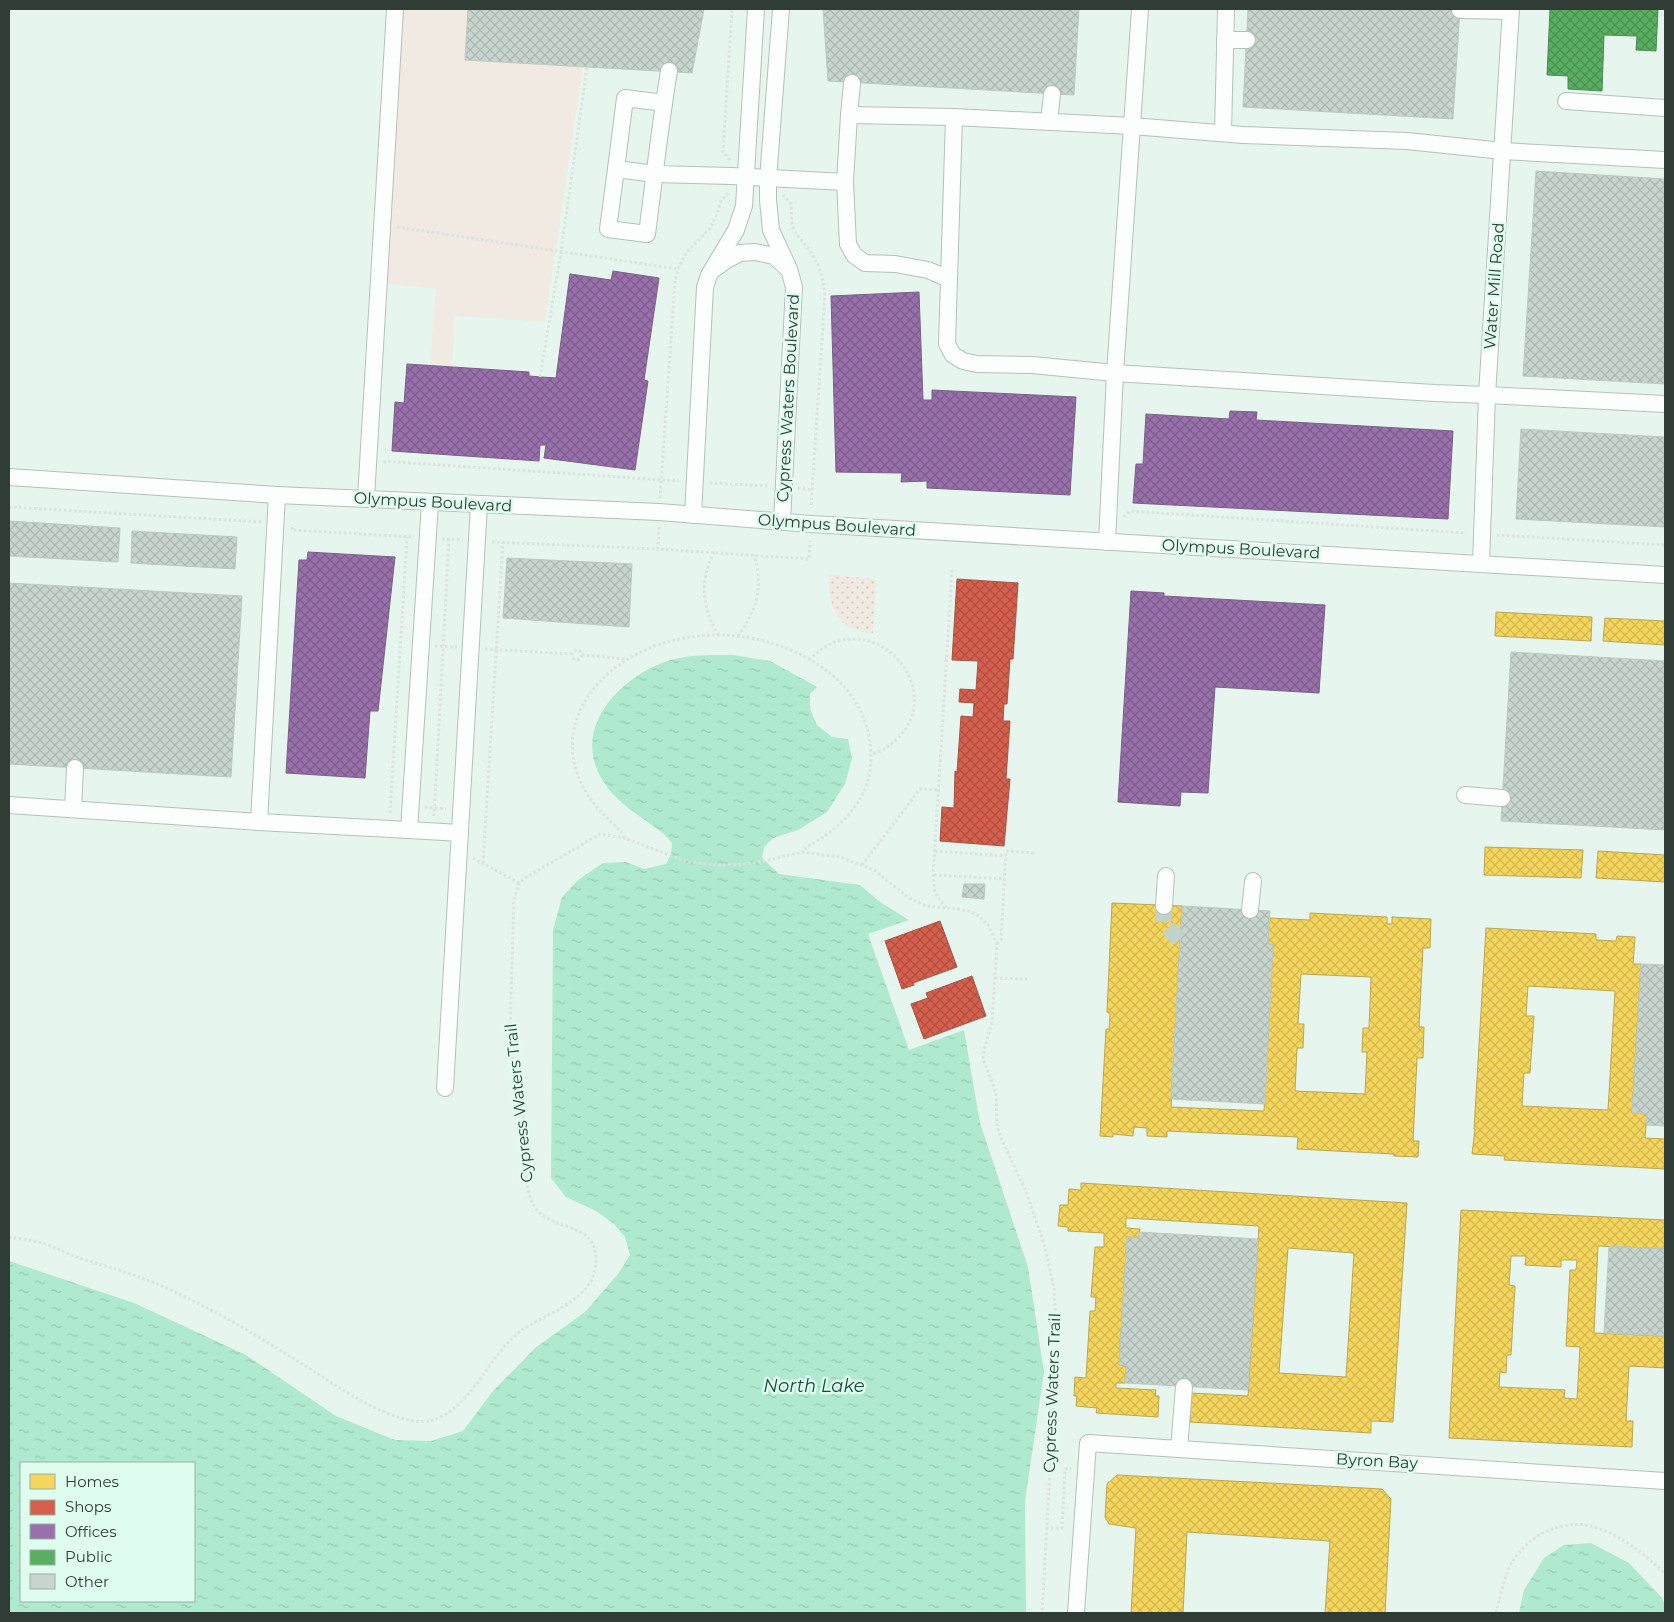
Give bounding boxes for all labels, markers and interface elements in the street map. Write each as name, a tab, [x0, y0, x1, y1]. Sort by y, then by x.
street label: Water Mill Road	[1480, 222, 1508, 350]
street label: Cypress Waters Boulevard	[773, 293, 803, 503]
street label: Olympus Boulevard	[353, 488, 513, 516]
street label: Olympus Boulevard	[757, 510, 917, 540]
street label: Olympus Boulevard	[1161, 535, 1321, 563]
street label: Cypress Waters Trail	[501, 1022, 537, 1184]
street label: Cypress Waters Trail	[1040, 1313, 1064, 1473]
water label: North Lake	[763, 1375, 865, 1397]
street label: Byron Bay	[1336, 1449, 1419, 1473]
legend	[20, 1462, 195, 1602]
text: Homes	[65, 1472, 119, 1491]
text: Shops	[65, 1497, 111, 1516]
text: Offices	[65, 1522, 117, 1541]
text: Public	[65, 1547, 113, 1566]
text: Other	[65, 1572, 109, 1591]

